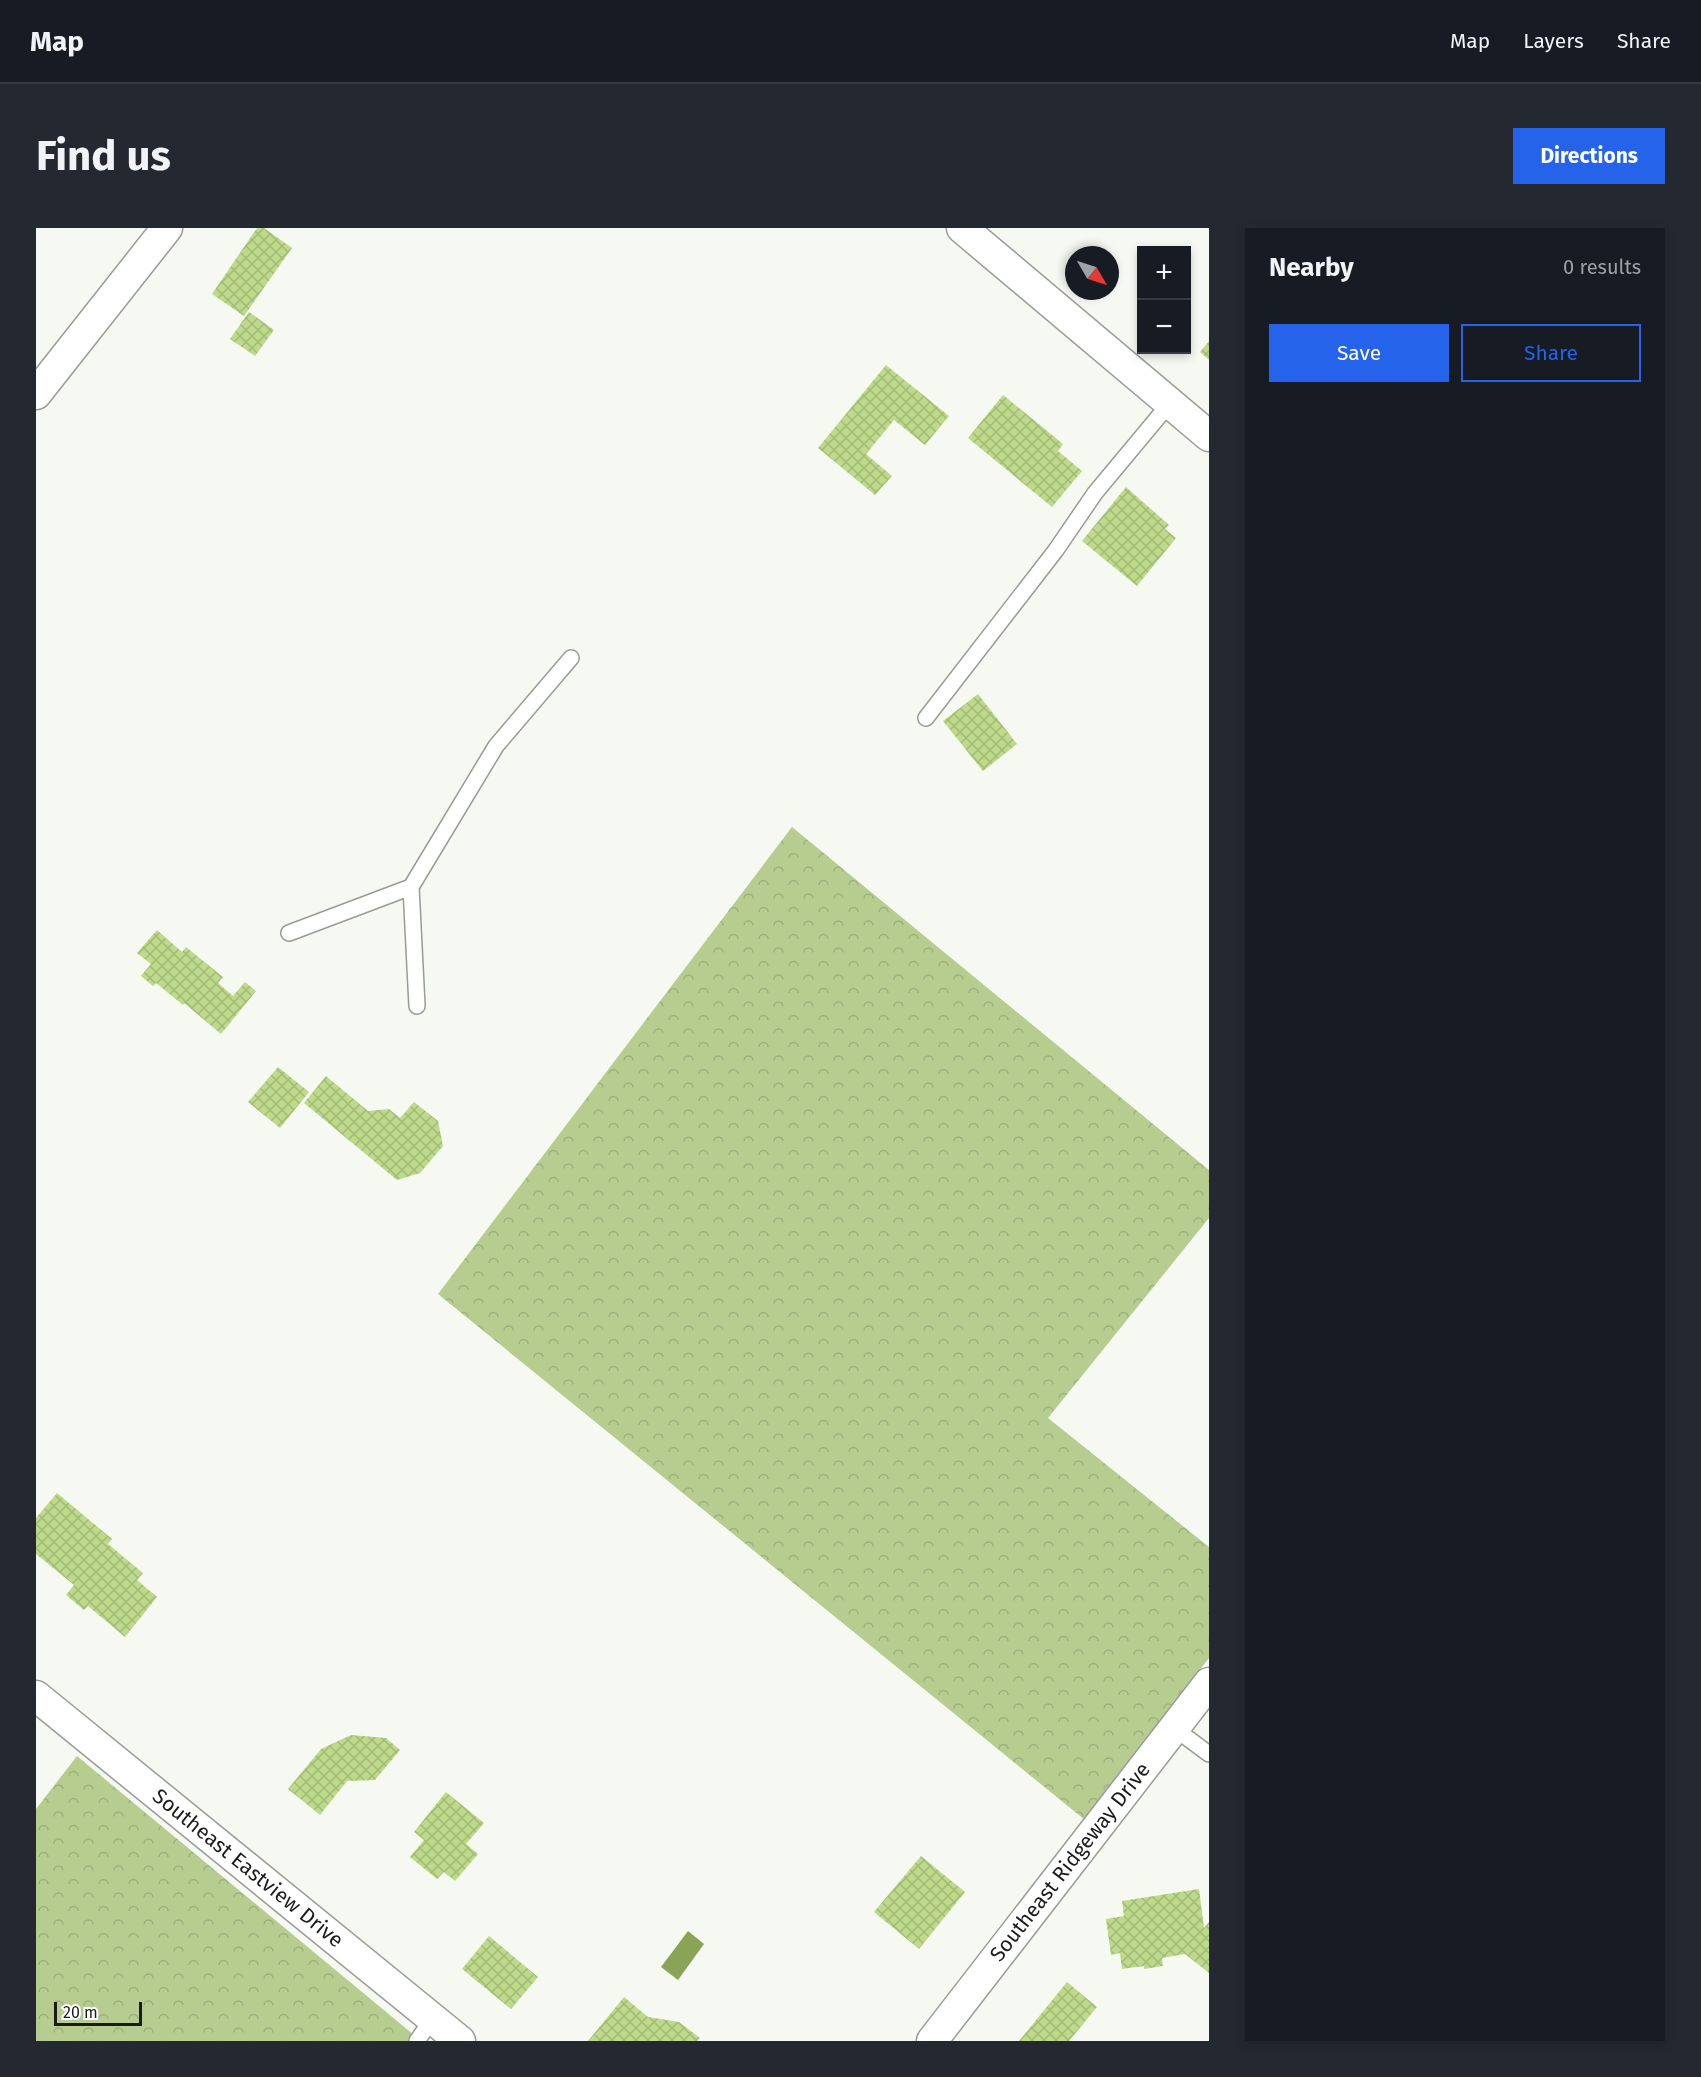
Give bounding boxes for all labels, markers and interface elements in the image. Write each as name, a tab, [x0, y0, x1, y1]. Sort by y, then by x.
text: Map	[30, 25, 84, 58]
text: Map	[1450, 28, 1490, 54]
text: Layers	[1523, 28, 1584, 54]
text: Share	[1617, 28, 1671, 54]
button: Directions	[1513, 128, 1665, 184]
text: Find us	[36, 131, 171, 181]
north arrow	[1065, 246, 1119, 300]
map controls	[1137, 246, 1191, 354]
button: +	[1137, 246, 1191, 300]
text: Nearby	[1269, 252, 1354, 283]
text: 0 results	[1563, 255, 1641, 279]
button: −	[1137, 300, 1191, 354]
button: Save	[1269, 324, 1449, 382]
button: Share	[1461, 324, 1641, 382]
street label: Southeast Ridgeway Drive	[984, 1757, 1156, 1967]
street label: Southeast Eastview Drive	[147, 1783, 349, 1953]
scale bar	[54, 1999, 142, 2026]
text: 20 m	[63, 2003, 98, 2022]

